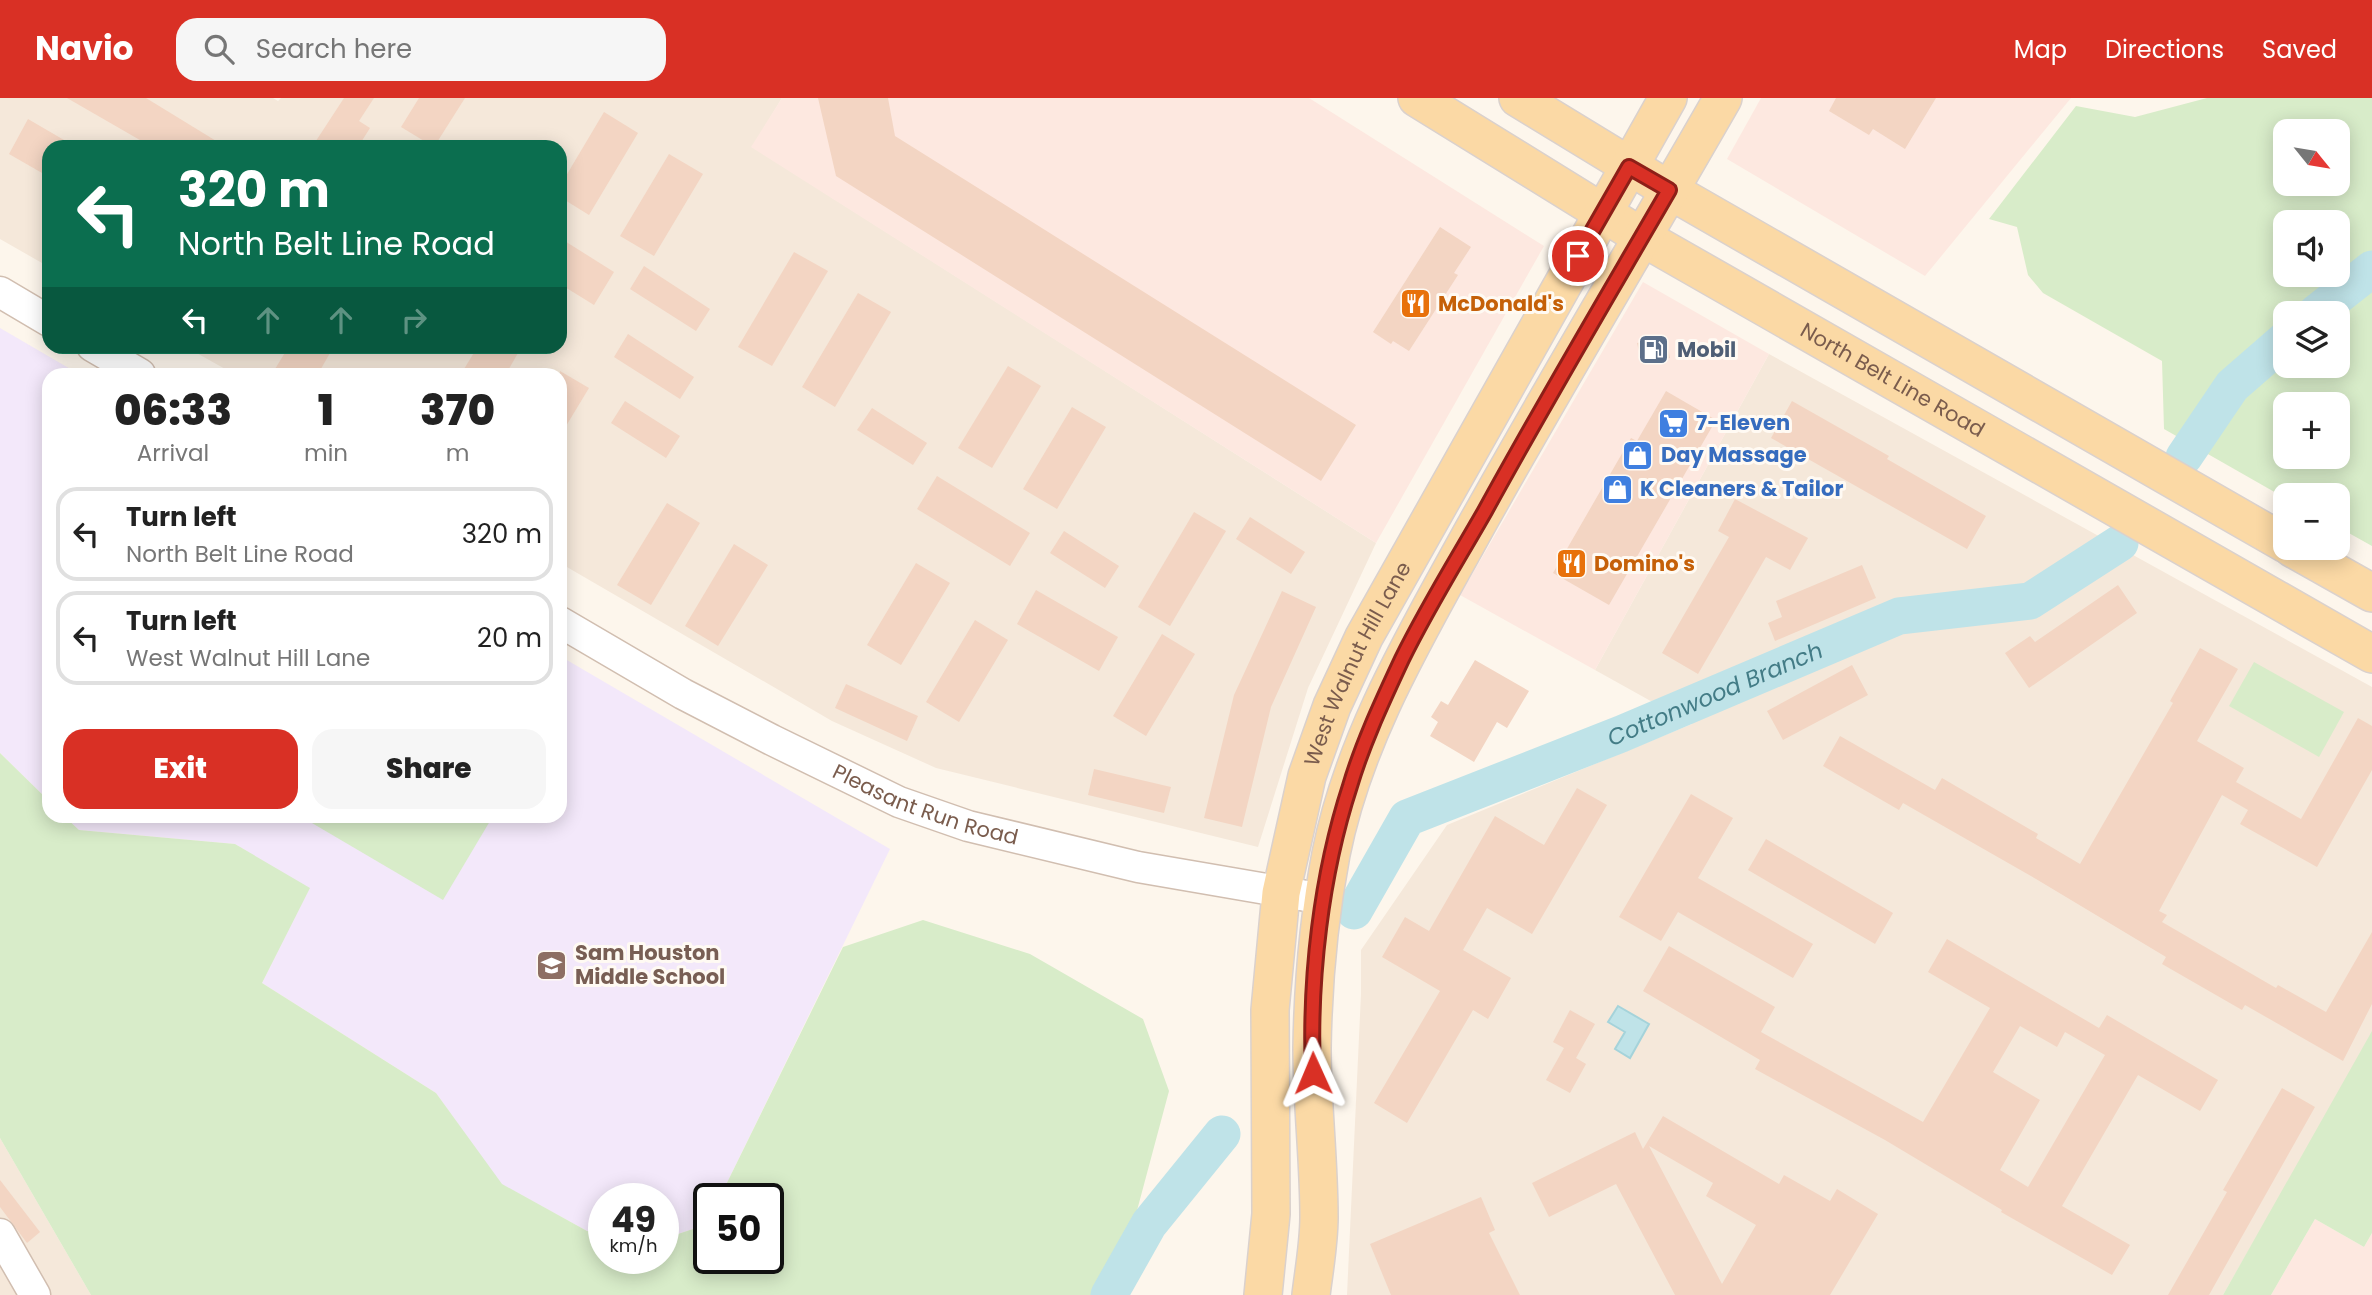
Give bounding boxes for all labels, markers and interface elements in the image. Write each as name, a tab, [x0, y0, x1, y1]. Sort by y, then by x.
search box	[176, 18, 666, 81]
text: Navio	[35, 25, 134, 72]
icon: search	[200, 30, 238, 68]
text: Search here	[256, 31, 412, 67]
text: Map	[2014, 33, 2067, 66]
text: Directions	[2105, 33, 2224, 66]
text: Saved	[2262, 33, 2337, 66]
north arrow	[2273, 119, 2350, 196]
map controls	[2273, 119, 2350, 560]
text: 320 m	[178, 156, 330, 224]
icon: left	[63, 168, 154, 259]
button: sound	[2273, 210, 2350, 287]
text: North Belt Line Road	[178, 221, 495, 266]
pin	[1548, 226, 1608, 286]
icon: arrive	[1559, 237, 1597, 275]
restaurant icon: McDonald's	[1398, 287, 1432, 321]
place label: McDonald's	[1438, 289, 1564, 318]
icon: left	[176, 301, 214, 339]
icon: ahead	[249, 301, 287, 339]
icon: ahead	[322, 301, 360, 339]
icon: right	[395, 301, 433, 339]
button: layers	[2273, 301, 2350, 378]
street label: North Belt Line Road	[1795, 315, 1990, 444]
fuel station icon: Mobil	[1637, 333, 1671, 367]
place label: Mobil	[1677, 335, 1736, 364]
text: 06:33	[114, 381, 232, 440]
text: 1	[318, 381, 334, 440]
text: 370	[420, 381, 495, 440]
button: +	[2273, 392, 2350, 469]
supermarket icon: 7-Eleven	[1656, 406, 1690, 440]
place label: 7-Eleven	[1696, 408, 1790, 437]
text: Arrival	[137, 437, 209, 469]
text: min	[304, 437, 348, 469]
text: m	[446, 437, 469, 469]
shop icon: Day Massage	[1621, 438, 1655, 472]
place label: Day Massage	[1661, 440, 1807, 469]
shop icon: K Cleaners & Tailor	[1600, 472, 1634, 506]
place label: K Cleaners & Tailor	[1640, 474, 1843, 503]
button: −	[2273, 483, 2350, 560]
text: Turn left	[126, 499, 237, 535]
icon: left	[67, 515, 105, 553]
text: 320 m	[462, 516, 542, 552]
text: North Belt Line Road	[126, 538, 354, 570]
restaurant icon: Domino's	[1554, 547, 1588, 581]
place label: Domino's	[1594, 549, 1695, 578]
street label: West Walnut Hill Lane	[1297, 556, 1418, 770]
text: Turn left	[126, 603, 237, 639]
icon: left	[67, 619, 105, 657]
text: 20 m	[477, 620, 542, 656]
water label: Cottonwood Branch	[1603, 634, 1828, 754]
text: West Walnut Hill Lane	[126, 642, 370, 674]
button: Exit	[63, 729, 298, 809]
button: Share	[312, 729, 546, 809]
street label: Pleasant Run Road	[828, 757, 1021, 852]
place label: Sam Houston Middle School	[575, 938, 725, 991]
school or university icon: Sam Houston Middle School	[535, 948, 569, 982]
position arrow	[1276, 1036, 1350, 1110]
speed limit sign: 50	[693, 1183, 784, 1274]
text: 49	[611, 1195, 656, 1244]
text: km/h	[610, 1233, 657, 1258]

